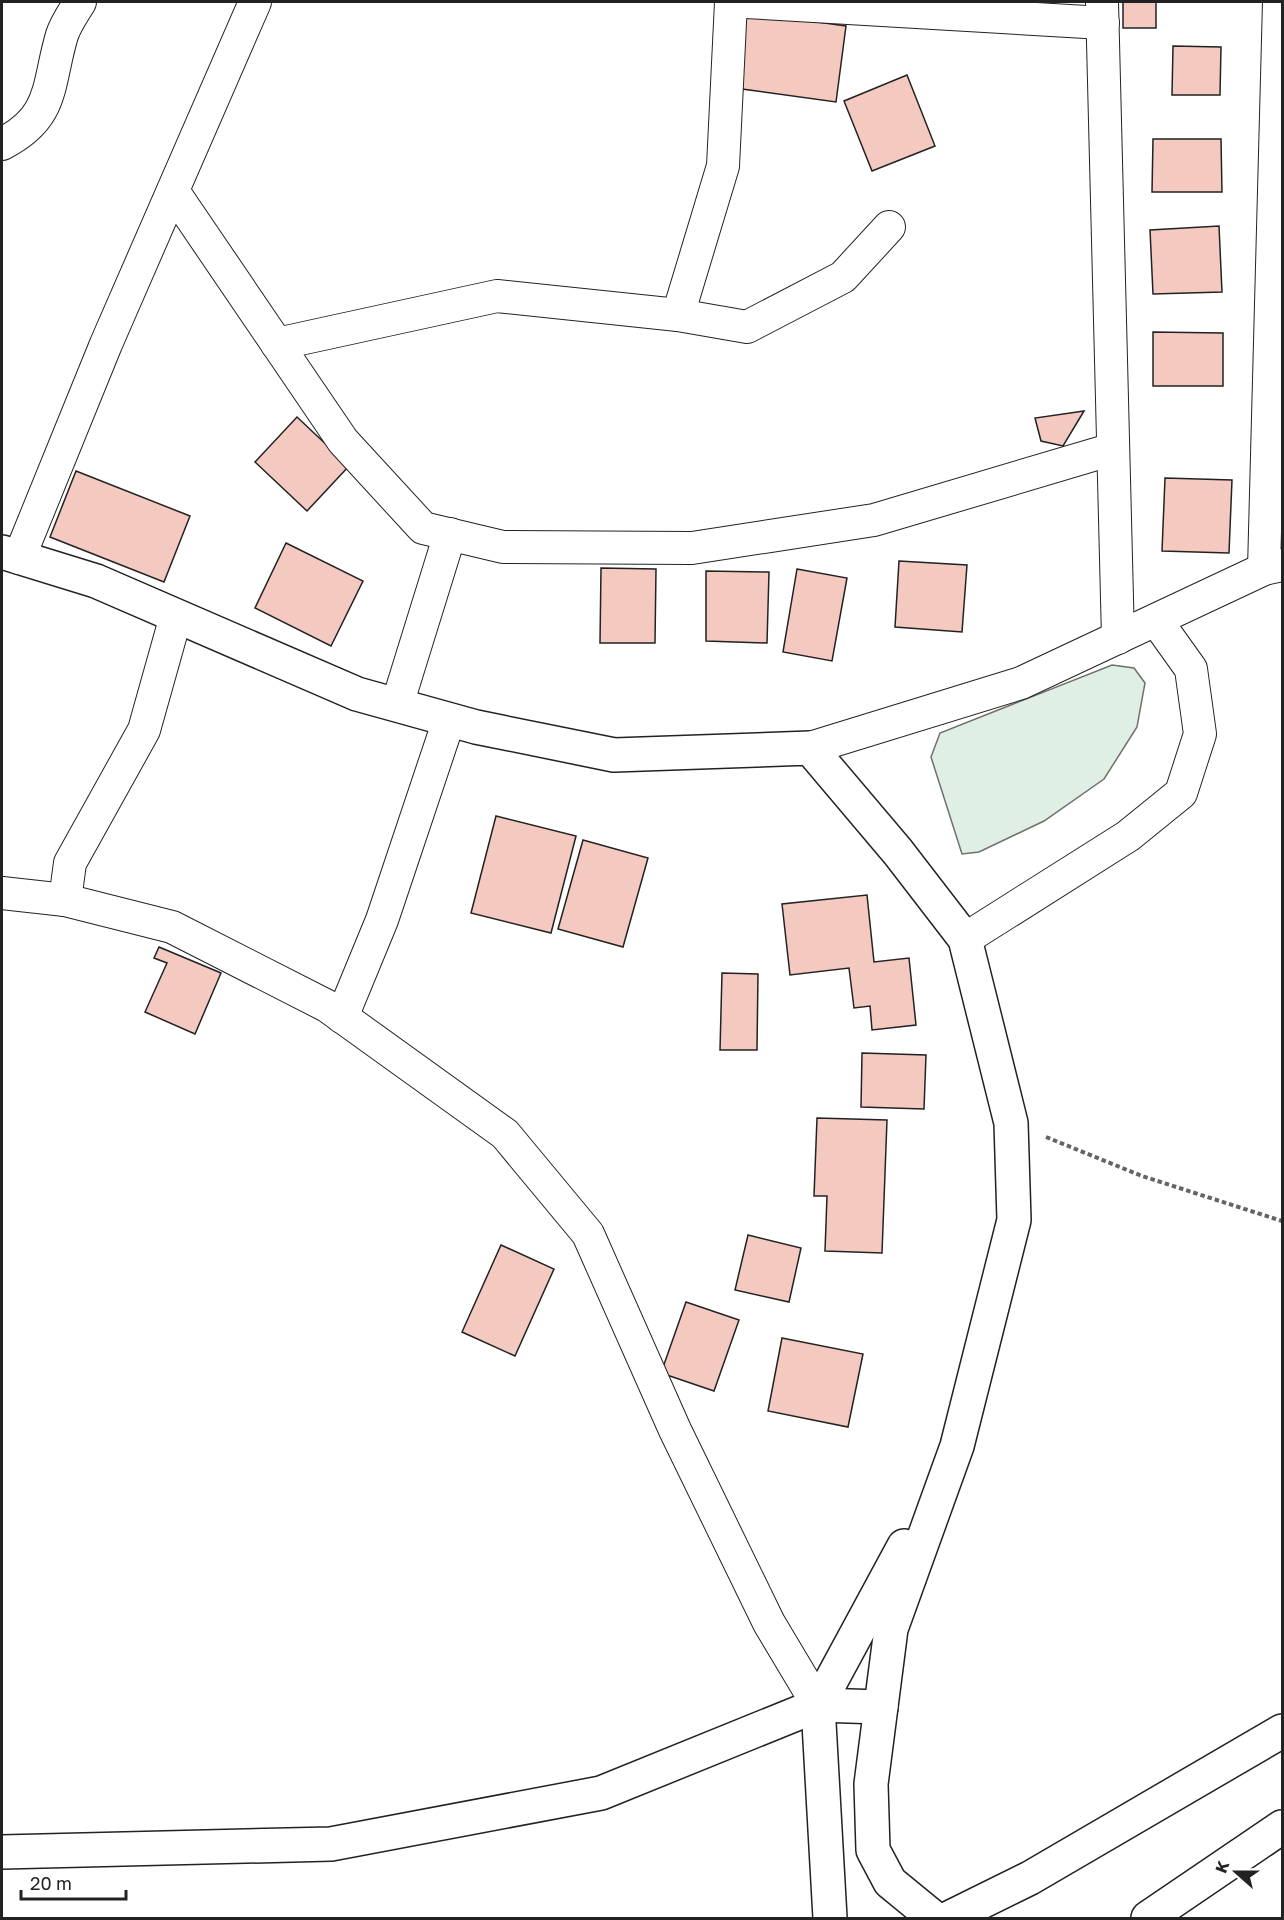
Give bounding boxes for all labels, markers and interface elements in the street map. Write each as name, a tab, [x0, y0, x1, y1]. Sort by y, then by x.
north arrow	[1206, 1842, 1266, 1902]
text: K	[1211, 1857, 1234, 1876]
scale bar	[21, 1863, 126, 1901]
text: 20 m	[30, 1872, 72, 1894]

